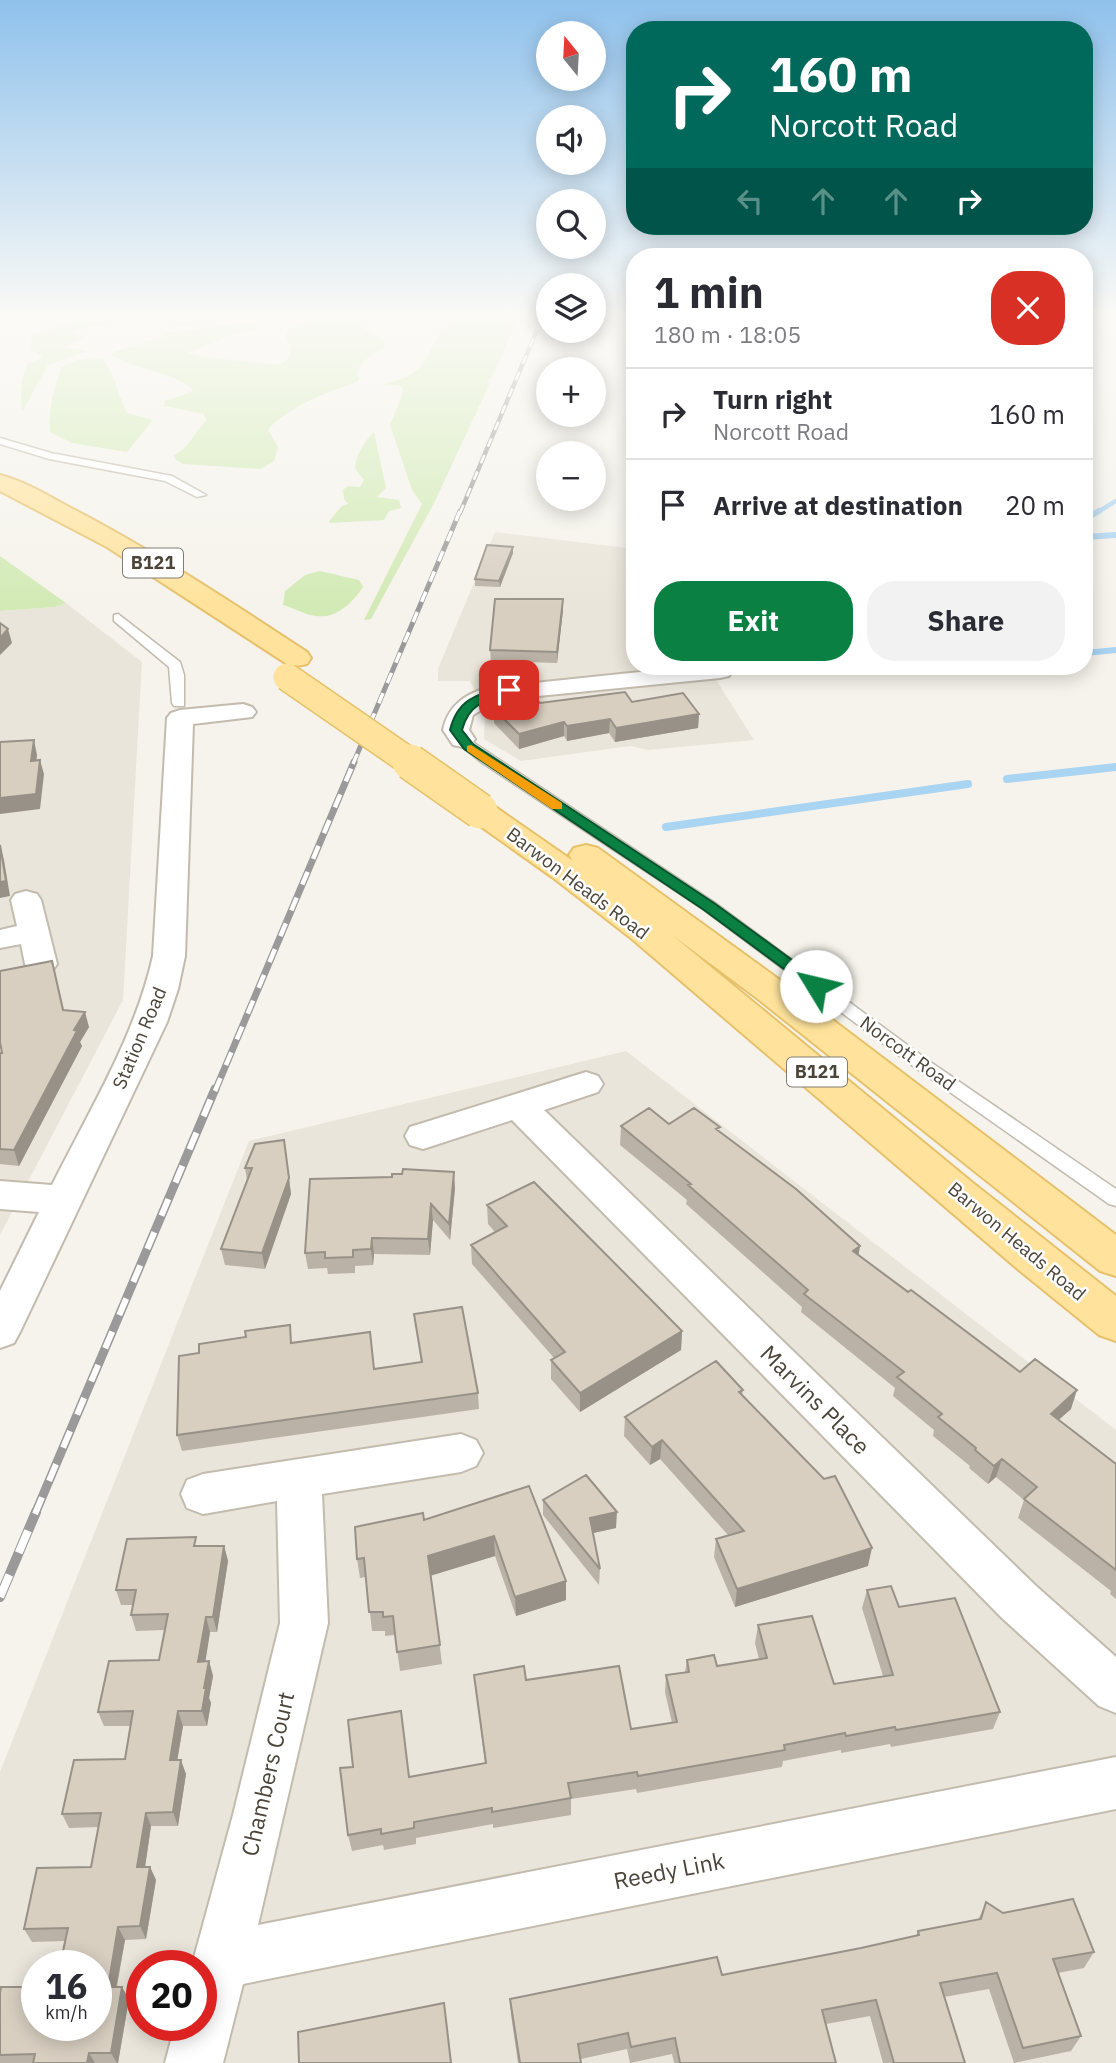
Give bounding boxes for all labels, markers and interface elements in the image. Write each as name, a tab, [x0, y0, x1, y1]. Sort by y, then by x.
north arrow	[536, 21, 606, 91]
map controls	[536, 21, 606, 511]
text: 160 m	[769, 42, 913, 105]
icon: right	[654, 49, 745, 140]
text: Norcott Road	[769, 104, 958, 146]
button: sound	[536, 105, 606, 175]
icon: left	[731, 182, 769, 220]
icon: ahead	[804, 182, 842, 220]
icon: ahead	[877, 182, 915, 220]
icon: right	[950, 182, 988, 220]
button: search	[536, 189, 606, 259]
text: 1 min	[654, 265, 764, 320]
button: close	[991, 271, 1065, 345]
button: layers	[536, 273, 606, 343]
text: 180 m · 18:05	[654, 319, 801, 349]
button: +	[536, 357, 606, 427]
text: Turn right	[713, 382, 832, 416]
icon: right	[654, 395, 692, 433]
text: 160 m	[989, 397, 1065, 431]
text: Norcott Road	[713, 416, 849, 446]
button: −	[536, 441, 606, 511]
icon: arrive	[654, 486, 692, 524]
text: Arrive at destination	[713, 488, 963, 522]
text: 20 m	[1005, 488, 1065, 522]
road number: B121	[123, 548, 183, 578]
button: Exit	[654, 581, 853, 661]
button: Share	[867, 581, 1065, 661]
pin	[479, 660, 539, 720]
icon: arrive	[490, 671, 528, 709]
street label: Barwon Heads Road	[502, 822, 654, 944]
position arrow	[779, 949, 853, 1023]
street label: Station Road	[107, 983, 171, 1093]
street label: Norcott Road	[855, 1010, 961, 1096]
road number: B121	[787, 1058, 847, 1086]
street label: Barwon Heads Road	[943, 1176, 1091, 1306]
street label: Marvins Place	[755, 1338, 877, 1460]
street label: Chambers Court	[234, 1689, 300, 1859]
street label: Reedy Link	[611, 1845, 727, 1895]
speed limit sign: 20	[126, 1950, 217, 2041]
text: 16	[45, 1963, 88, 2009]
text: km/h	[45, 2001, 88, 2024]

